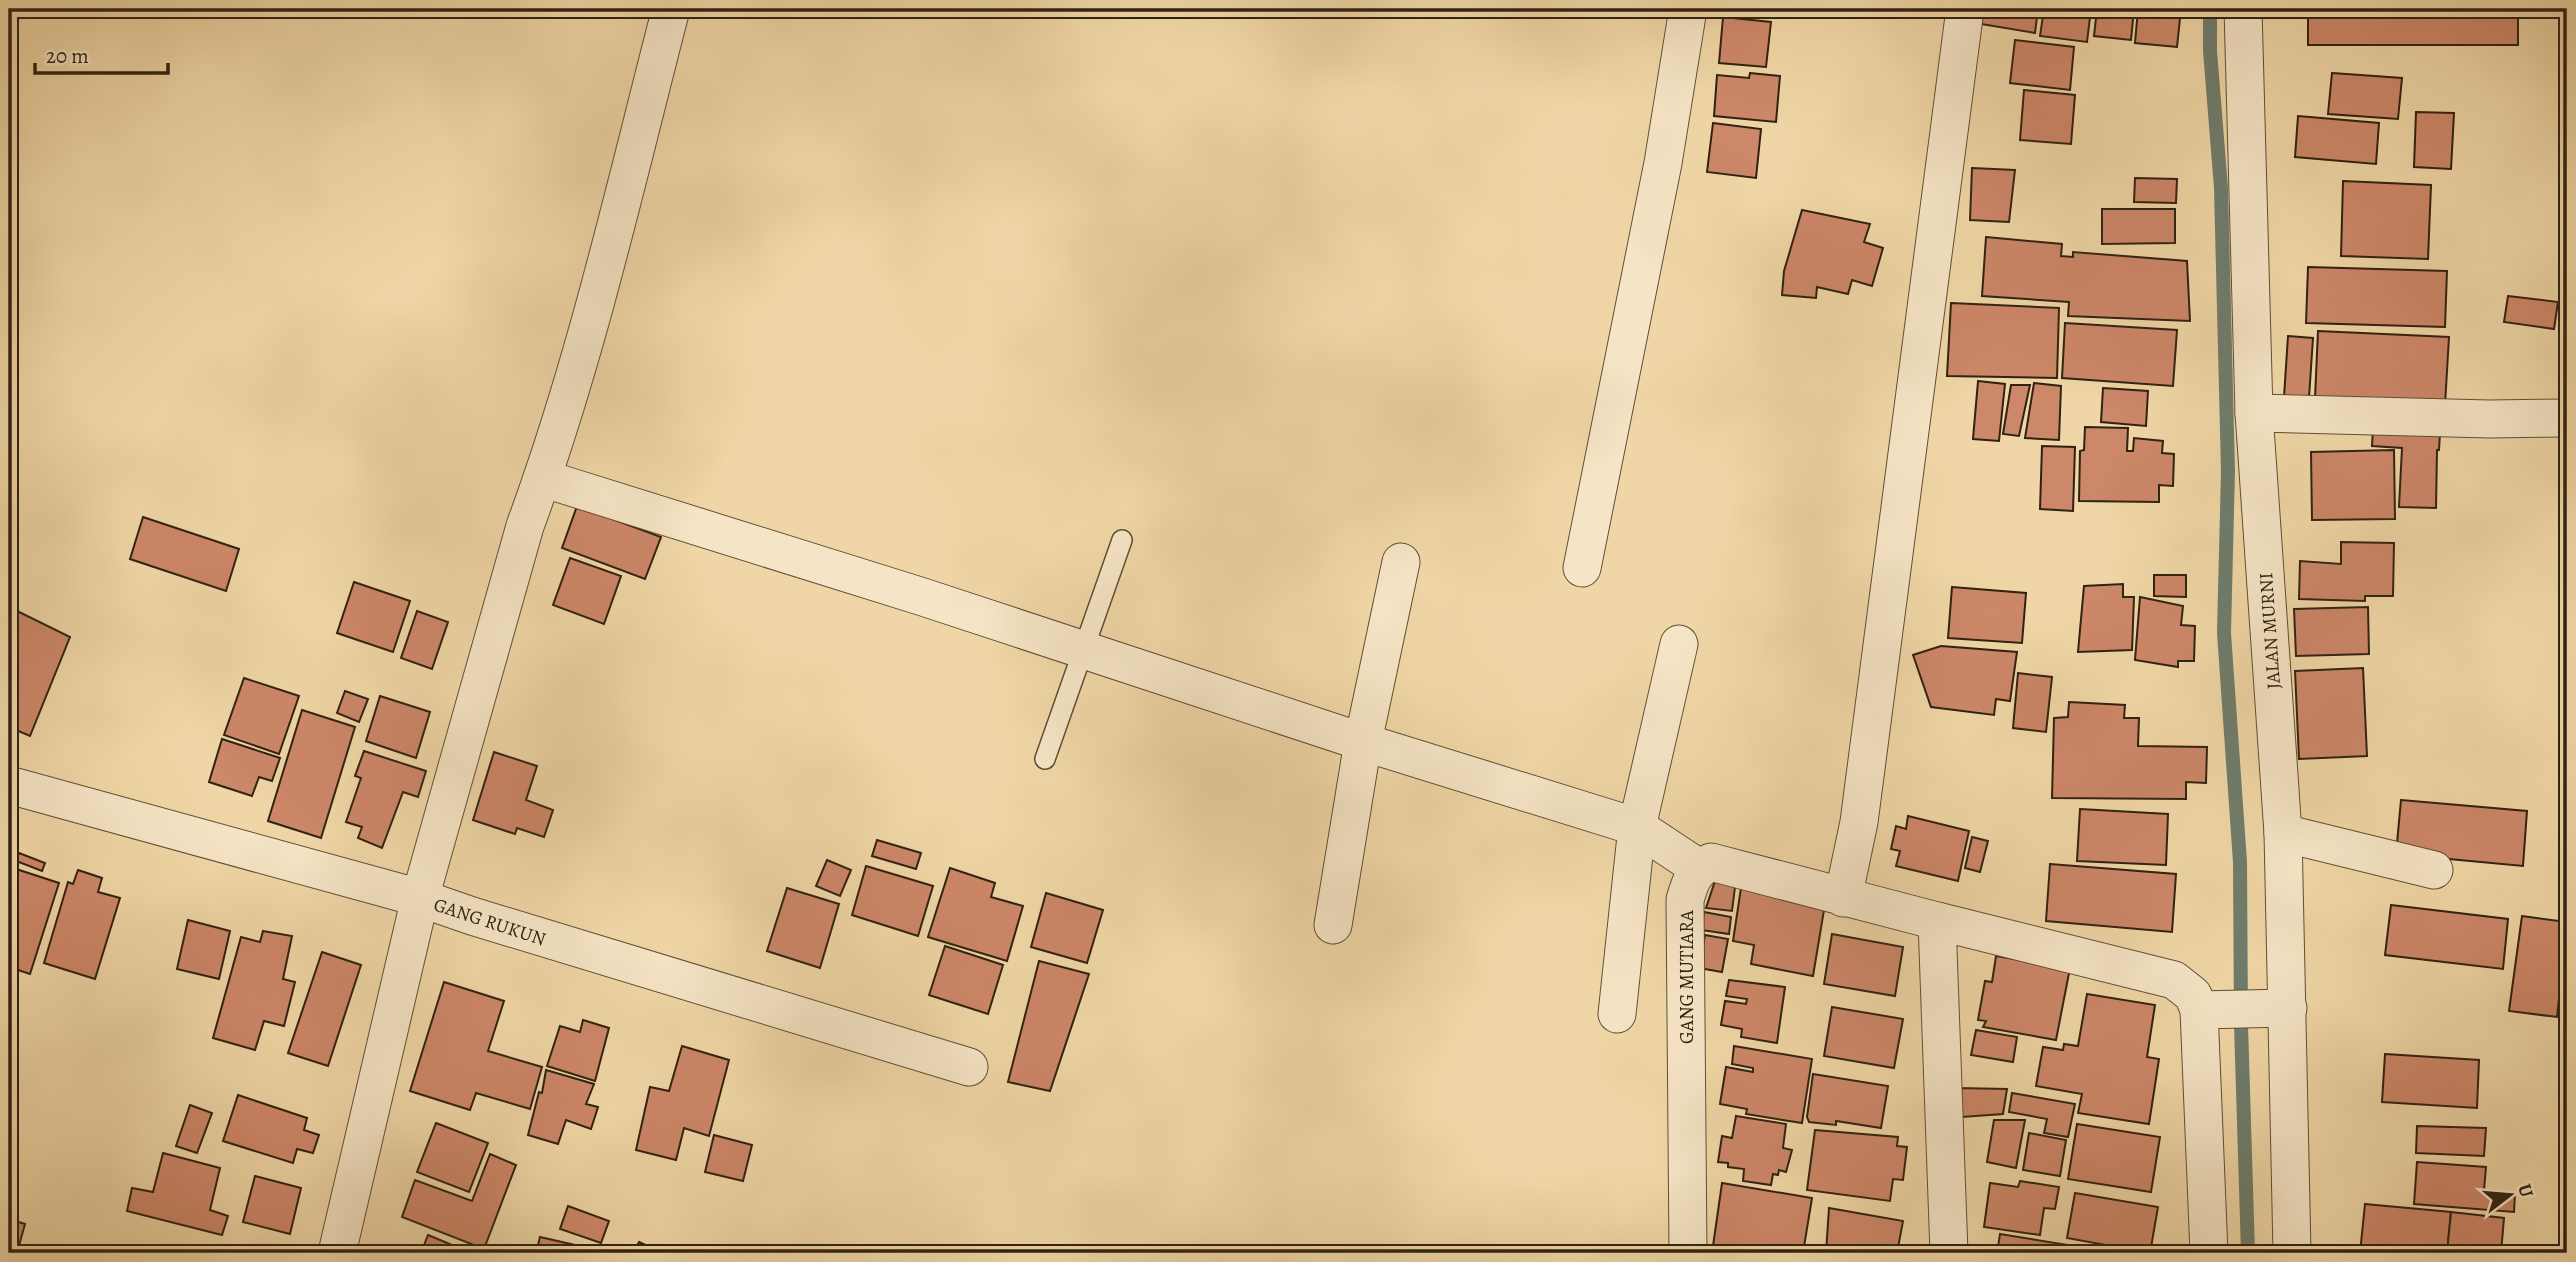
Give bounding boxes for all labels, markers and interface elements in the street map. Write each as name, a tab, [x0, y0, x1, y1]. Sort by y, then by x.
scale bar	[35, 32, 168, 76]
text: 20 m	[46, 42, 89, 70]
street label: JALAN MURNI	[2253, 572, 2287, 690]
street label: GANG RUKUN	[430, 892, 549, 952]
street label: GANG MUTIARA	[1674, 909, 1700, 1044]
north arrow	[2474, 1160, 2544, 1230]
text: U	[2511, 1181, 2540, 1201]

